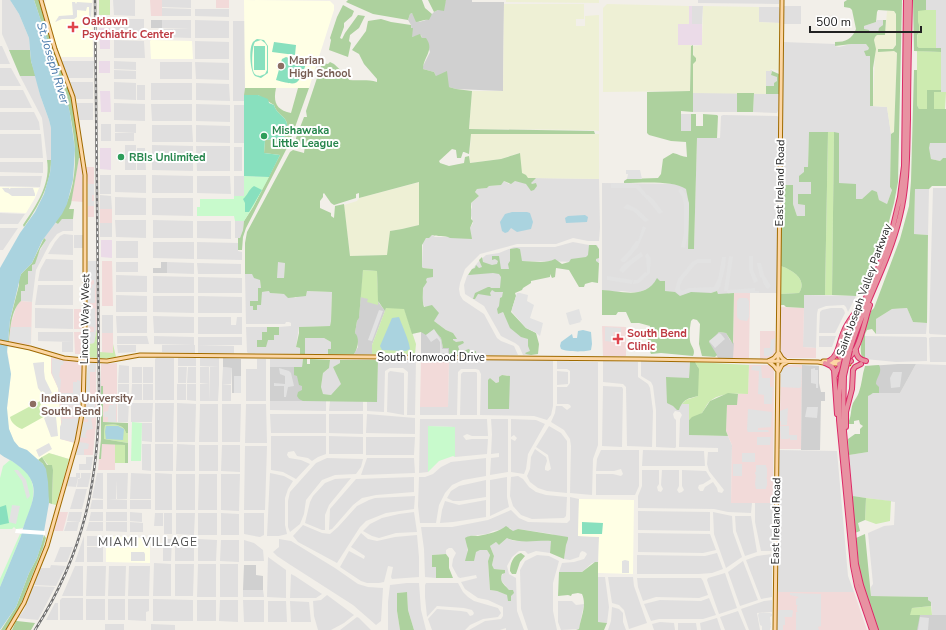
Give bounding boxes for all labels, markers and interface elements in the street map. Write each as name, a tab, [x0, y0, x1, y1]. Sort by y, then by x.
scale bar	[810, 8, 921, 34]
place label: Oaklawn Psychiatric Center	[82, 14, 174, 42]
text: 500 m	[816, 14, 851, 30]
water label: St. Joseph River	[33, 20, 73, 107]
marker: Oaklawn Psychiatric Center	[67, 21, 79, 33]
place label: Marian High School	[289, 53, 352, 81]
marker: Marian High School	[276, 61, 286, 71]
place label: Mishawaka Little League	[272, 123, 339, 151]
marker: Mishawaka Little League	[259, 131, 269, 141]
street label: East Ireland Road	[772, 139, 788, 227]
place label: RBIs Unlimited	[129, 150, 206, 165]
marker: RBIs Unlimited	[116, 152, 126, 162]
street label: Saint Joseph Valley Parkway	[833, 221, 895, 358]
street label: Lincoln Way West	[77, 274, 93, 364]
place label: South Bend Clinic	[627, 326, 687, 354]
marker: South Bend Clinic	[612, 333, 624, 345]
street label: South Ironwood Drive	[377, 350, 485, 365]
place label: Indiana University South Bend	[41, 391, 133, 419]
marker: Indiana University South Bend	[28, 399, 38, 409]
street label: East Ireland Road	[768, 477, 784, 565]
district label: MIAMI VILLAGE	[98, 534, 198, 550]

